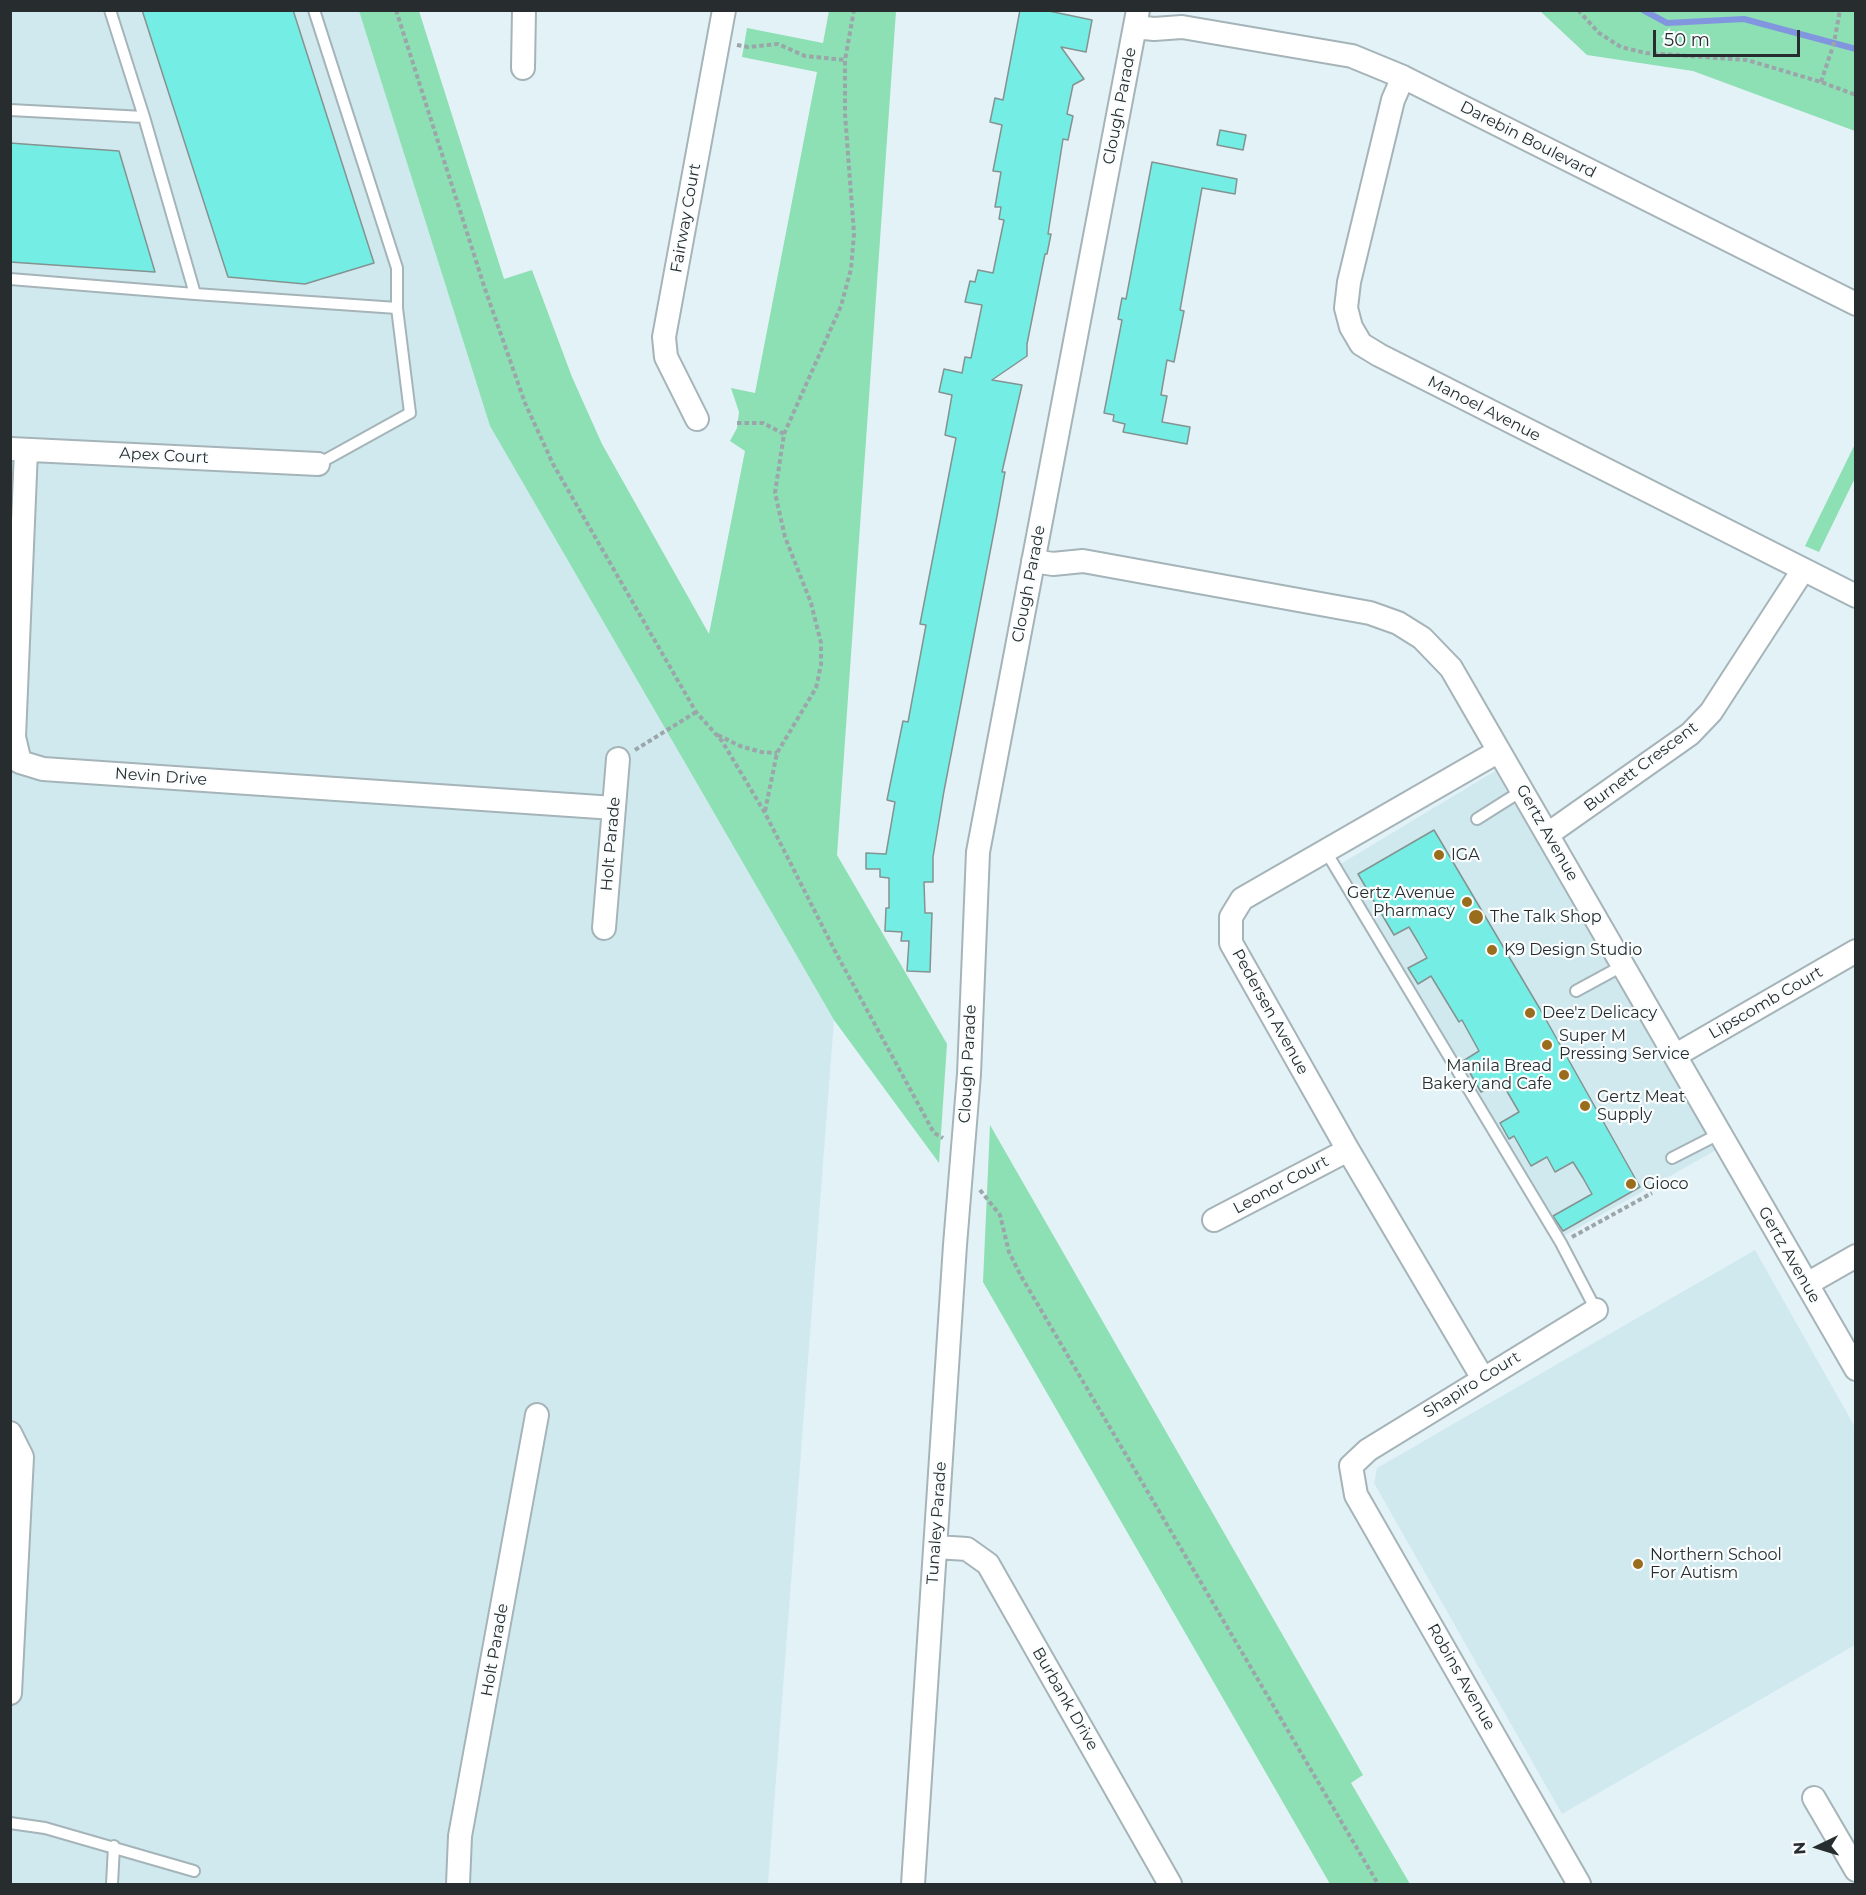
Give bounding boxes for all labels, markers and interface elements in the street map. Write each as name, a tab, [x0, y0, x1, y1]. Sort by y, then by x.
scale bar	[1656, 18, 1803, 56]
text: 50 m	[1664, 29, 1710, 51]
street label: Clough Parade	[1099, 46, 1141, 166]
street label: Darebin Boulevard	[1457, 97, 1599, 183]
street label: Fairway Court	[667, 162, 705, 274]
street label: Manoel Avenue	[1424, 372, 1544, 446]
street label: Apex Court	[119, 444, 209, 468]
street label: Clough Parade	[1008, 524, 1050, 644]
street label: Burnett Crescent	[1580, 718, 1702, 816]
street label: Nevin Drive	[114, 764, 208, 790]
street label: Gertz Avenue	[1512, 781, 1582, 885]
street label: Holt Parade	[597, 796, 625, 892]
place label: IGA	[1451, 845, 1480, 865]
marker: IGA	[1432, 848, 1446, 862]
place label: Gertz Avenue Pharmacy	[1347, 883, 1455, 921]
marker: Gertz Avenue Pharmacy	[1460, 895, 1474, 909]
place label: The Talk Shop	[1490, 907, 1602, 927]
marker: The Talk Shop	[1467, 908, 1485, 926]
place label: K9 Design Studio	[1504, 940, 1642, 960]
marker: K9 Design Studio	[1485, 943, 1499, 957]
street label: Pedersen Avenue	[1227, 946, 1313, 1078]
street label: Lipscomb Court	[1706, 963, 1826, 1043]
place label: Dee'z Delicacy	[1542, 1003, 1657, 1023]
street label: Clough Parade	[955, 1004, 981, 1124]
marker: Dee'z Delicacy	[1523, 1006, 1537, 1020]
place label: Super M Pressing Service	[1559, 1026, 1690, 1064]
marker: Super M Pressing Service	[1540, 1038, 1554, 1052]
place label: Manila Bread Bakery and Cafe	[1422, 1056, 1552, 1094]
marker: Manila Bread Bakery and Cafe	[1557, 1068, 1571, 1082]
place label: Gertz Meat Supply	[1597, 1087, 1685, 1125]
marker: Gertz Meat Supply	[1578, 1099, 1592, 1113]
street label: Leonor Court	[1230, 1152, 1332, 1218]
place label: Gioco	[1643, 1174, 1689, 1194]
marker: Gioco	[1624, 1177, 1638, 1191]
street label: Gertz Avenue	[1754, 1203, 1824, 1307]
street label: Shapiro Court	[1420, 1348, 1524, 1422]
street label: Tunaley Parade	[923, 1461, 951, 1585]
place label: Northern School For Autism	[1650, 1545, 1782, 1583]
marker: Northern School For Autism	[1631, 1557, 1645, 1571]
street label: Holt Parade	[477, 1602, 513, 1698]
street label: Robins Avenue	[1423, 1620, 1499, 1734]
street label: Burbank Drive	[1028, 1644, 1102, 1754]
north arrow	[1788, 1817, 1848, 1877]
text: N	[1790, 1841, 1809, 1855]

